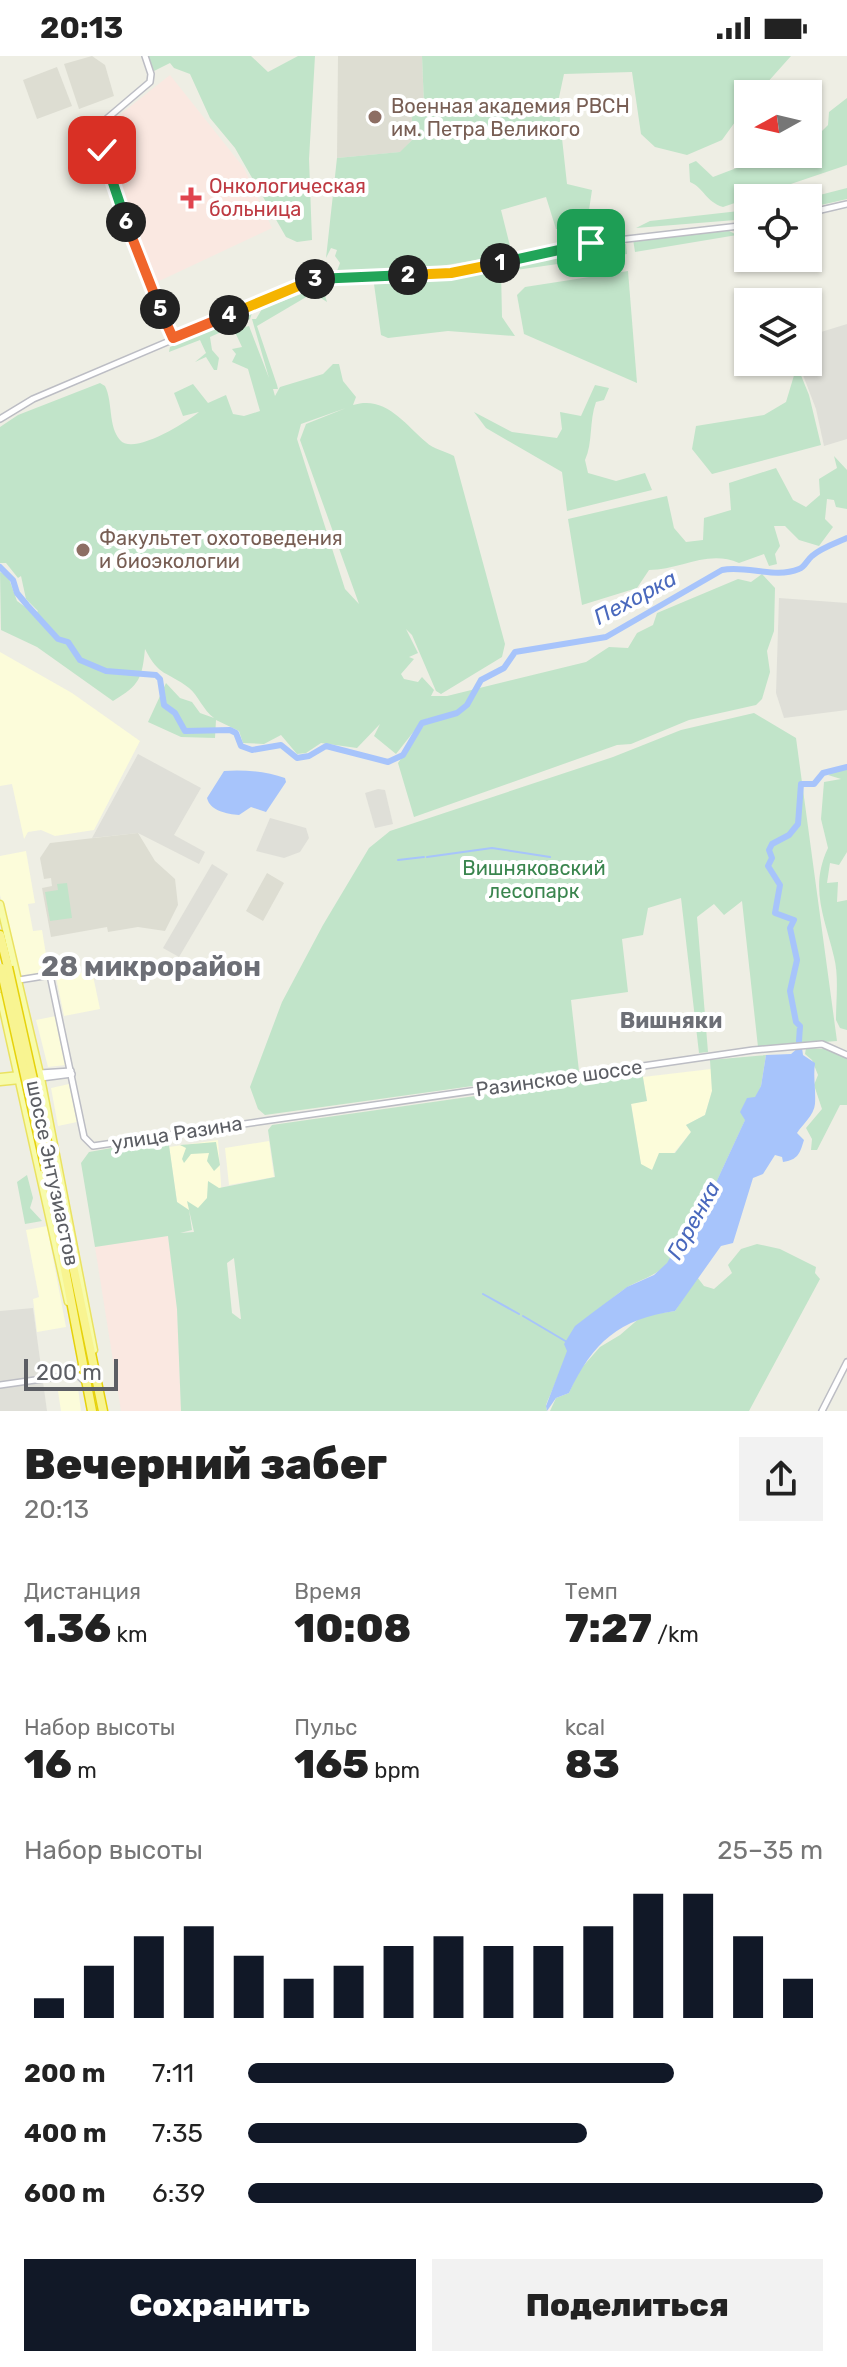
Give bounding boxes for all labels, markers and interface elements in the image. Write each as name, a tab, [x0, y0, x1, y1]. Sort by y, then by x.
text: 20:13	[40, 10, 123, 46]
north arrow	[734, 80, 822, 168]
map controls	[734, 80, 822, 376]
place label: Военная академия РВСН им. Петра Великого	[391, 94, 630, 141]
marker: Военная академия РВСН им. Петра Великого	[366, 108, 384, 126]
pin	[68, 116, 136, 184]
icon: check	[80, 128, 124, 172]
place label: Онкологическая больница	[209, 174, 366, 221]
button: locate	[734, 184, 822, 272]
marker: Онкологическая больница	[180, 187, 202, 209]
pin: 6	[106, 202, 146, 242]
text: 6	[119, 208, 133, 235]
pin	[557, 209, 625, 277]
icon: arrive	[569, 221, 613, 265]
pin: 1	[480, 243, 520, 283]
text: 1	[495, 249, 505, 276]
pin: 2	[388, 255, 428, 295]
pin: 3	[295, 259, 335, 299]
text: 2	[401, 261, 415, 288]
text: 3	[308, 265, 322, 292]
button: layers	[734, 288, 822, 376]
pin: 5	[140, 289, 180, 329]
text: 5	[153, 295, 167, 322]
pin: 4	[209, 295, 249, 335]
text: 4	[221, 301, 237, 328]
place label: Факультет охотоведения и биоэкологии	[99, 526, 343, 573]
marker: Факультет охотоведения и биоэкологии	[74, 541, 92, 559]
water label: Пехорка	[589, 564, 681, 630]
park label: Вишняковский лесопарк	[462, 856, 606, 903]
district label: 28 микрорайон	[41, 950, 261, 983]
district label: Вишняки	[620, 1007, 722, 1034]
street label: Разинское шоссе	[474, 1054, 644, 1102]
street label: шоссе Энтузиастов	[22, 1078, 84, 1268]
street label: улица Разина	[110, 1111, 244, 1155]
water label: Горенка	[661, 1176, 726, 1264]
scale bar	[24, 1355, 118, 1391]
text: 200 m	[36, 1359, 102, 1386]
button: share	[739, 1437, 823, 1521]
text: Вечерний забег	[24, 1438, 387, 1490]
text: 20:13	[24, 1494, 89, 1525]
text: Дистанция	[24, 1578, 141, 1605]
text: Время	[294, 1578, 361, 1605]
text: Темп	[565, 1578, 618, 1605]
text: 1.36	[24, 1605, 111, 1652]
text: 10:08	[294, 1605, 411, 1652]
text: 7:27	[565, 1605, 652, 1652]
text: km	[111, 1621, 148, 1648]
text: /km	[652, 1621, 699, 1648]
text: Набор высоты	[24, 1714, 175, 1741]
text: Пульс	[294, 1714, 357, 1741]
text: kcal	[565, 1714, 605, 1741]
text: 16	[24, 1741, 72, 1788]
text: 165	[294, 1741, 369, 1788]
text: 83	[565, 1741, 620, 1788]
text: m	[72, 1757, 97, 1784]
text: bpm	[369, 1757, 420, 1784]
text: Набор высоты	[24, 1835, 203, 1866]
text: 25–35 m	[717, 1835, 823, 1866]
text: 200 m	[24, 2058, 106, 2089]
text: 7:11	[152, 2058, 194, 2089]
text: 400 m	[24, 2118, 106, 2149]
text: 7:35	[152, 2118, 203, 2149]
text: 600 m	[24, 2178, 106, 2209]
text: 6:39	[152, 2178, 205, 2209]
button: Сохранить	[24, 2259, 416, 2351]
button: Поделиться	[432, 2259, 823, 2351]

